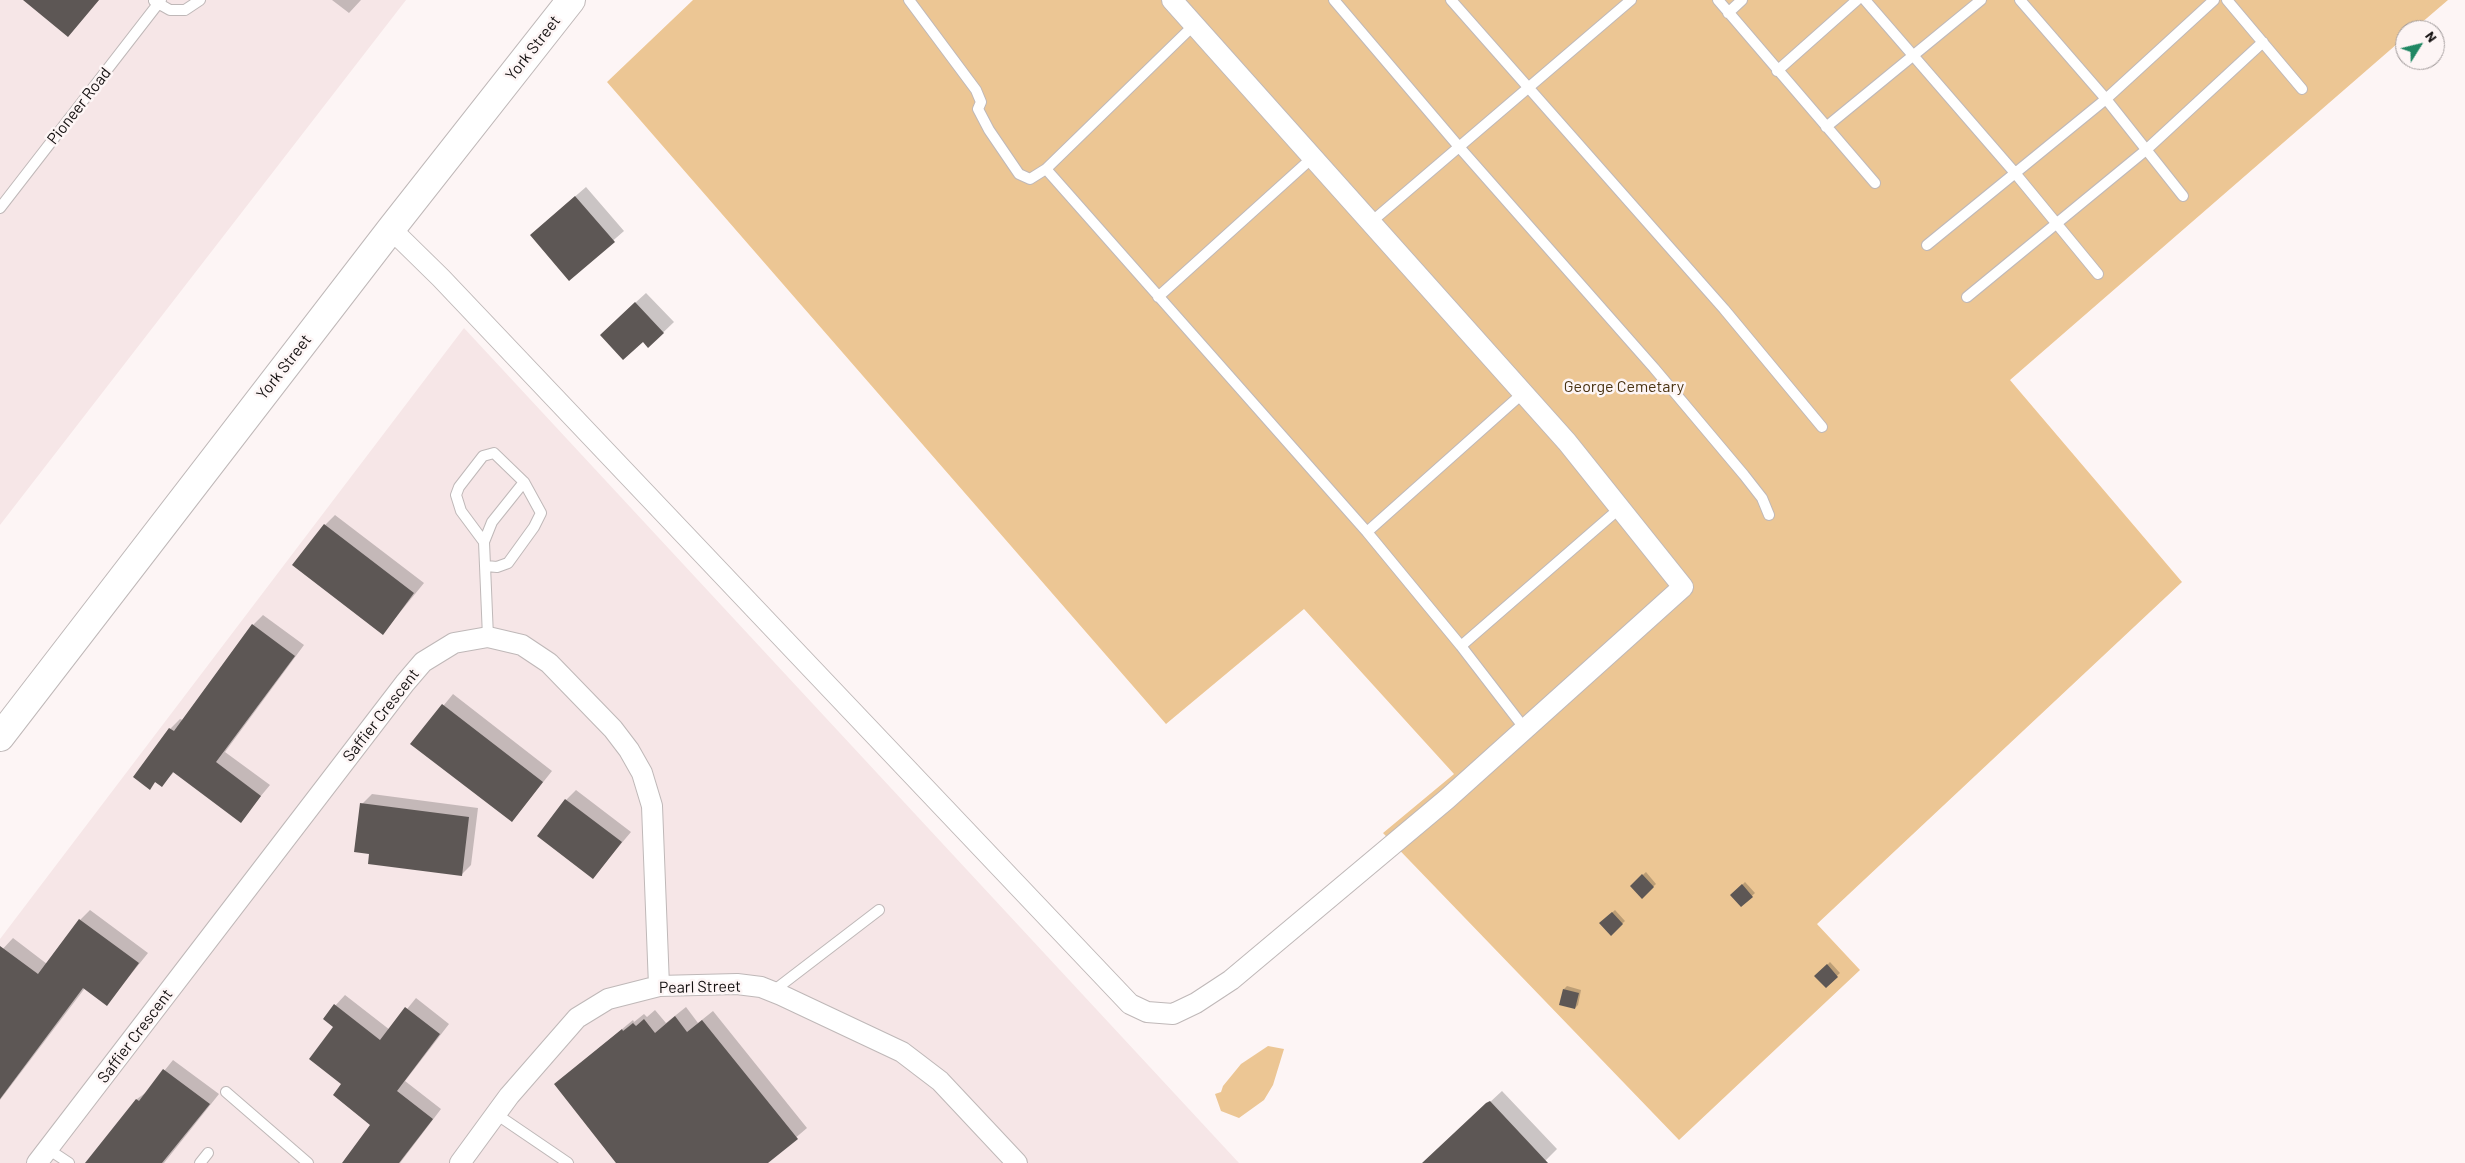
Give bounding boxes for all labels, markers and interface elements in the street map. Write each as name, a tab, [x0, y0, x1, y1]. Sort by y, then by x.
street label: York Street	[502, 12, 564, 84]
north arrow	[2395, 20, 2445, 70]
text: N	[2422, 28, 2441, 45]
street label: Pioneer Road	[43, 64, 115, 148]
street label: York Street	[253, 331, 315, 403]
park label: George Cemetary	[1564, 377, 1684, 397]
street label: Saffier Crescent	[339, 665, 423, 765]
street label: Pearl Street	[659, 977, 741, 997]
street label: Saffier Crescent	[93, 985, 177, 1087]

